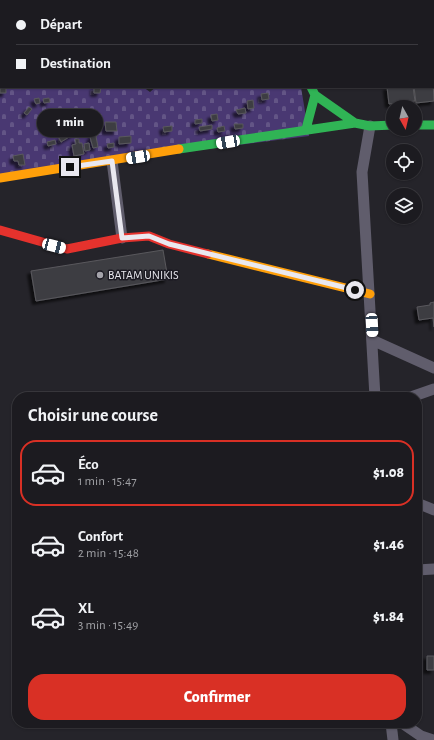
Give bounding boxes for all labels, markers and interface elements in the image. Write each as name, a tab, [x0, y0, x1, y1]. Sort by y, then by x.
text: Départ	[40, 17, 82, 32]
text: Destination	[40, 56, 111, 71]
north arrow	[386, 100, 422, 136]
map controls	[386, 100, 422, 224]
callout: 1 min	[37, 109, 103, 137]
text: 1 min	[56, 116, 84, 129]
car	[215, 134, 241, 150]
button: locate	[386, 144, 422, 180]
car	[125, 149, 151, 165]
route end	[61, 158, 79, 176]
button: layers	[386, 188, 422, 224]
car	[41, 237, 67, 255]
place label: BATAM UNIKIS	[108, 269, 179, 281]
marker: BATAM UNIKIS	[95, 270, 105, 280]
route start	[346, 281, 364, 299]
car	[365, 313, 379, 337]
text: Choisir une course	[28, 407, 158, 425]
icon: car	[30, 455, 66, 491]
text: Éco	[78, 457, 99, 472]
text: $1.08	[373, 465, 404, 480]
text: 1 min · 15:47	[78, 475, 137, 488]
icon: car	[30, 527, 66, 563]
text: Confort	[78, 529, 123, 544]
text: $1.46	[373, 537, 404, 552]
text: 2 min · 15:48	[78, 547, 139, 560]
icon: car	[30, 599, 66, 635]
text: XL	[78, 601, 94, 616]
text: $1.84	[373, 609, 404, 624]
text: 3 min · 15:49	[78, 619, 138, 632]
button: Confirmer	[28, 674, 406, 720]

